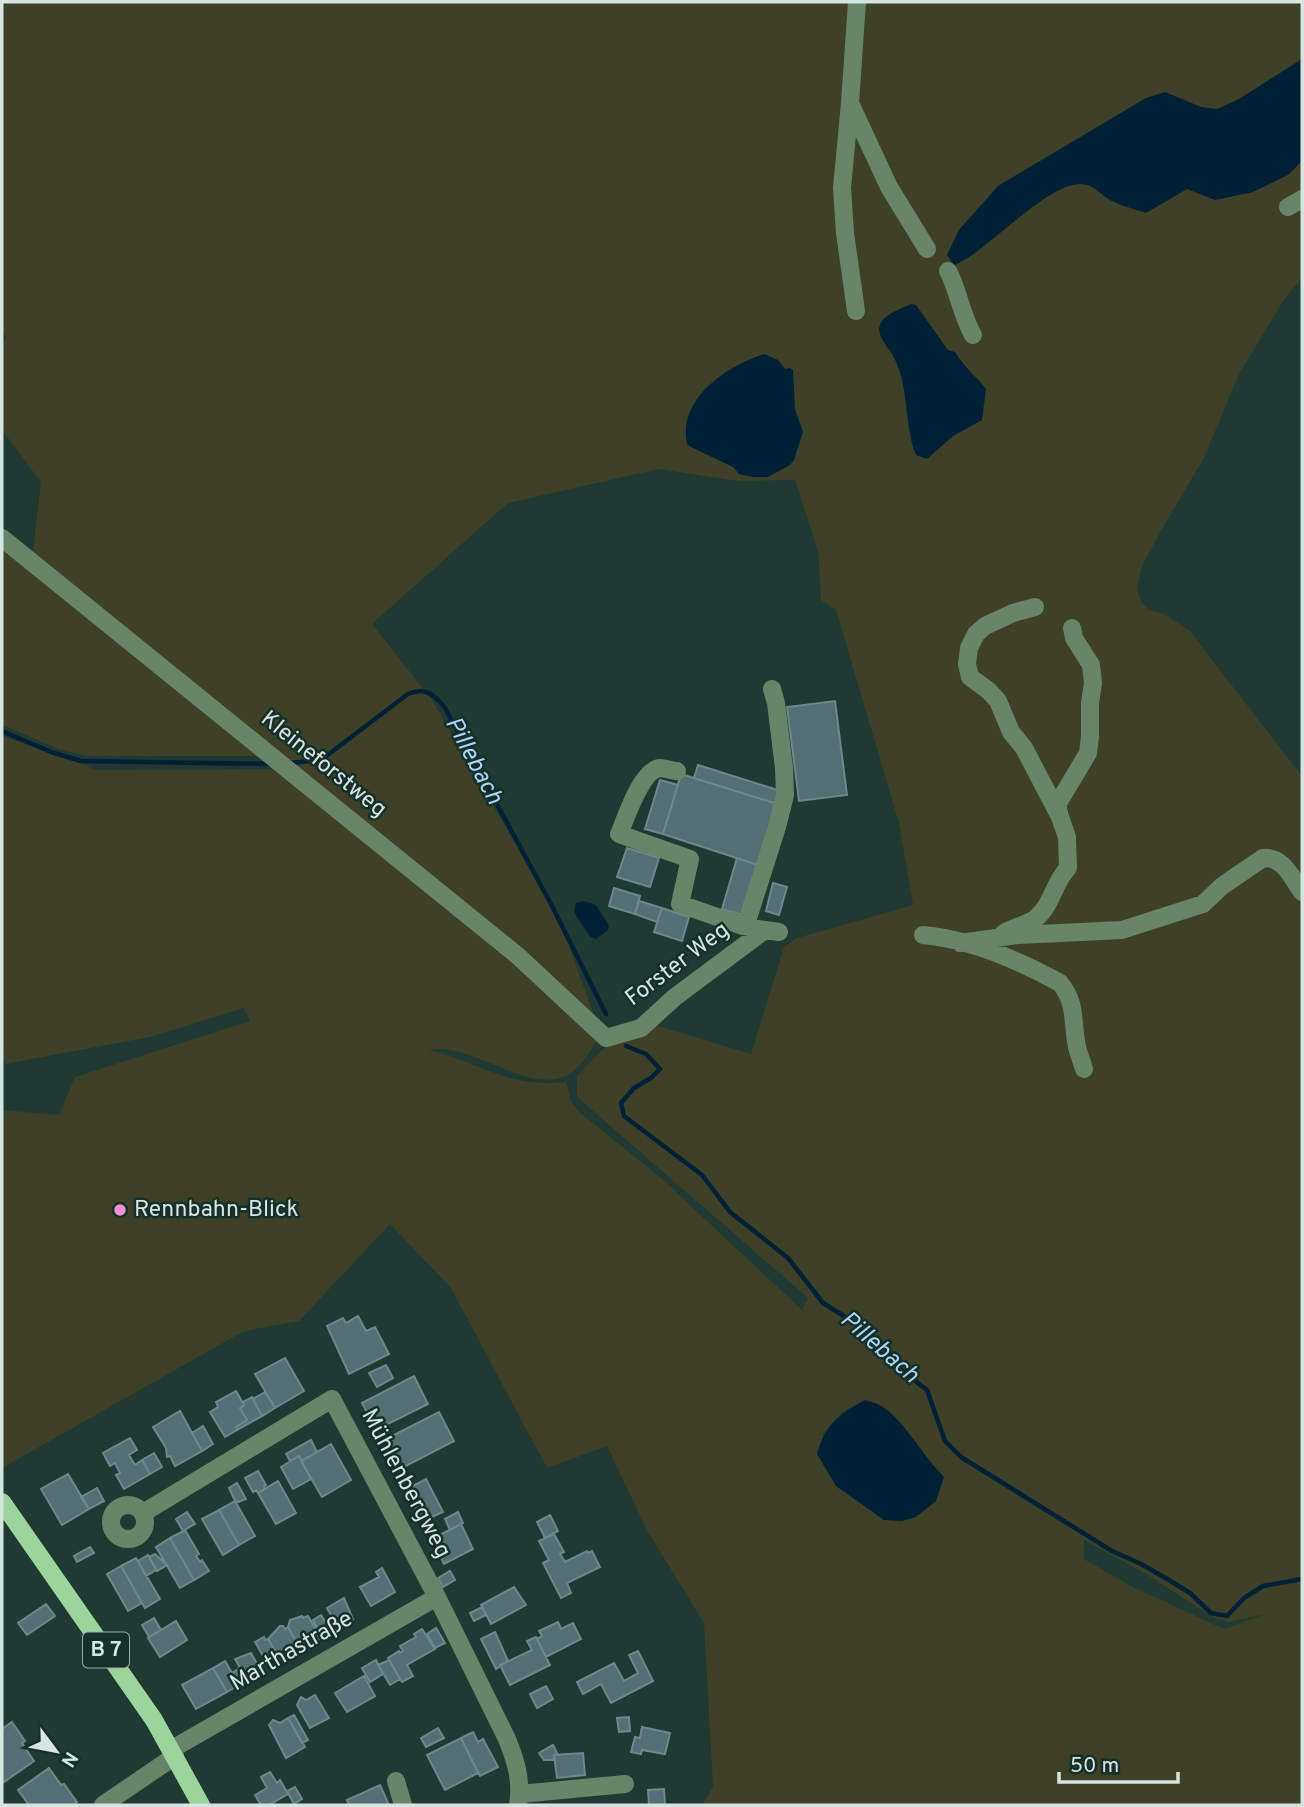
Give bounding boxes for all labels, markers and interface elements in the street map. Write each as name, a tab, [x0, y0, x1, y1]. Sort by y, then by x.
street label: Kleineforstweg	[254, 705, 392, 825]
water label: Pillebach	[437, 712, 509, 810]
street label: Forster Weg	[620, 917, 736, 1013]
place label: Rennbahn-Blick	[134, 1196, 299, 1225]
marker: Rennbahn-Blick	[112, 1202, 128, 1218]
water label: Pillebach	[833, 1305, 925, 1391]
street label: Mühlenbergweg	[353, 1404, 457, 1564]
street label: Marthastraße	[225, 1605, 359, 1699]
road number: B 7	[83, 1632, 129, 1668]
north arrow	[21, 1716, 91, 1786]
scale bar	[1059, 1741, 1178, 1785]
text: N	[55, 1747, 83, 1771]
text: 50 m	[1070, 1753, 1119, 1780]

